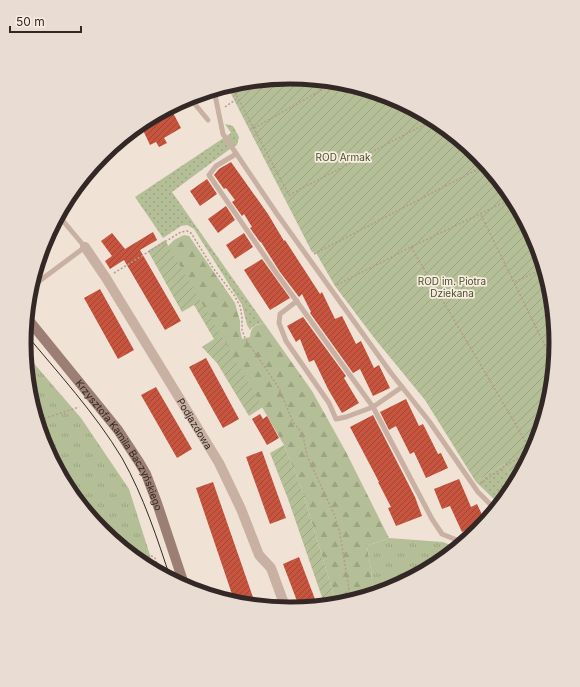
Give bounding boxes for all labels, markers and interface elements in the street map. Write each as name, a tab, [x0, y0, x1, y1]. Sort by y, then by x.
scale bar	[10, 8, 81, 34]
text: 50 m	[16, 14, 45, 29]
park label: ROD Armak	[316, 151, 371, 163]
park label: ROD im. Piotra Dziekana	[418, 275, 486, 299]
street label: Krzysztofa Kamila Baczyńskiego	[73, 377, 165, 512]
street label: Podjazdowa	[175, 396, 215, 451]

